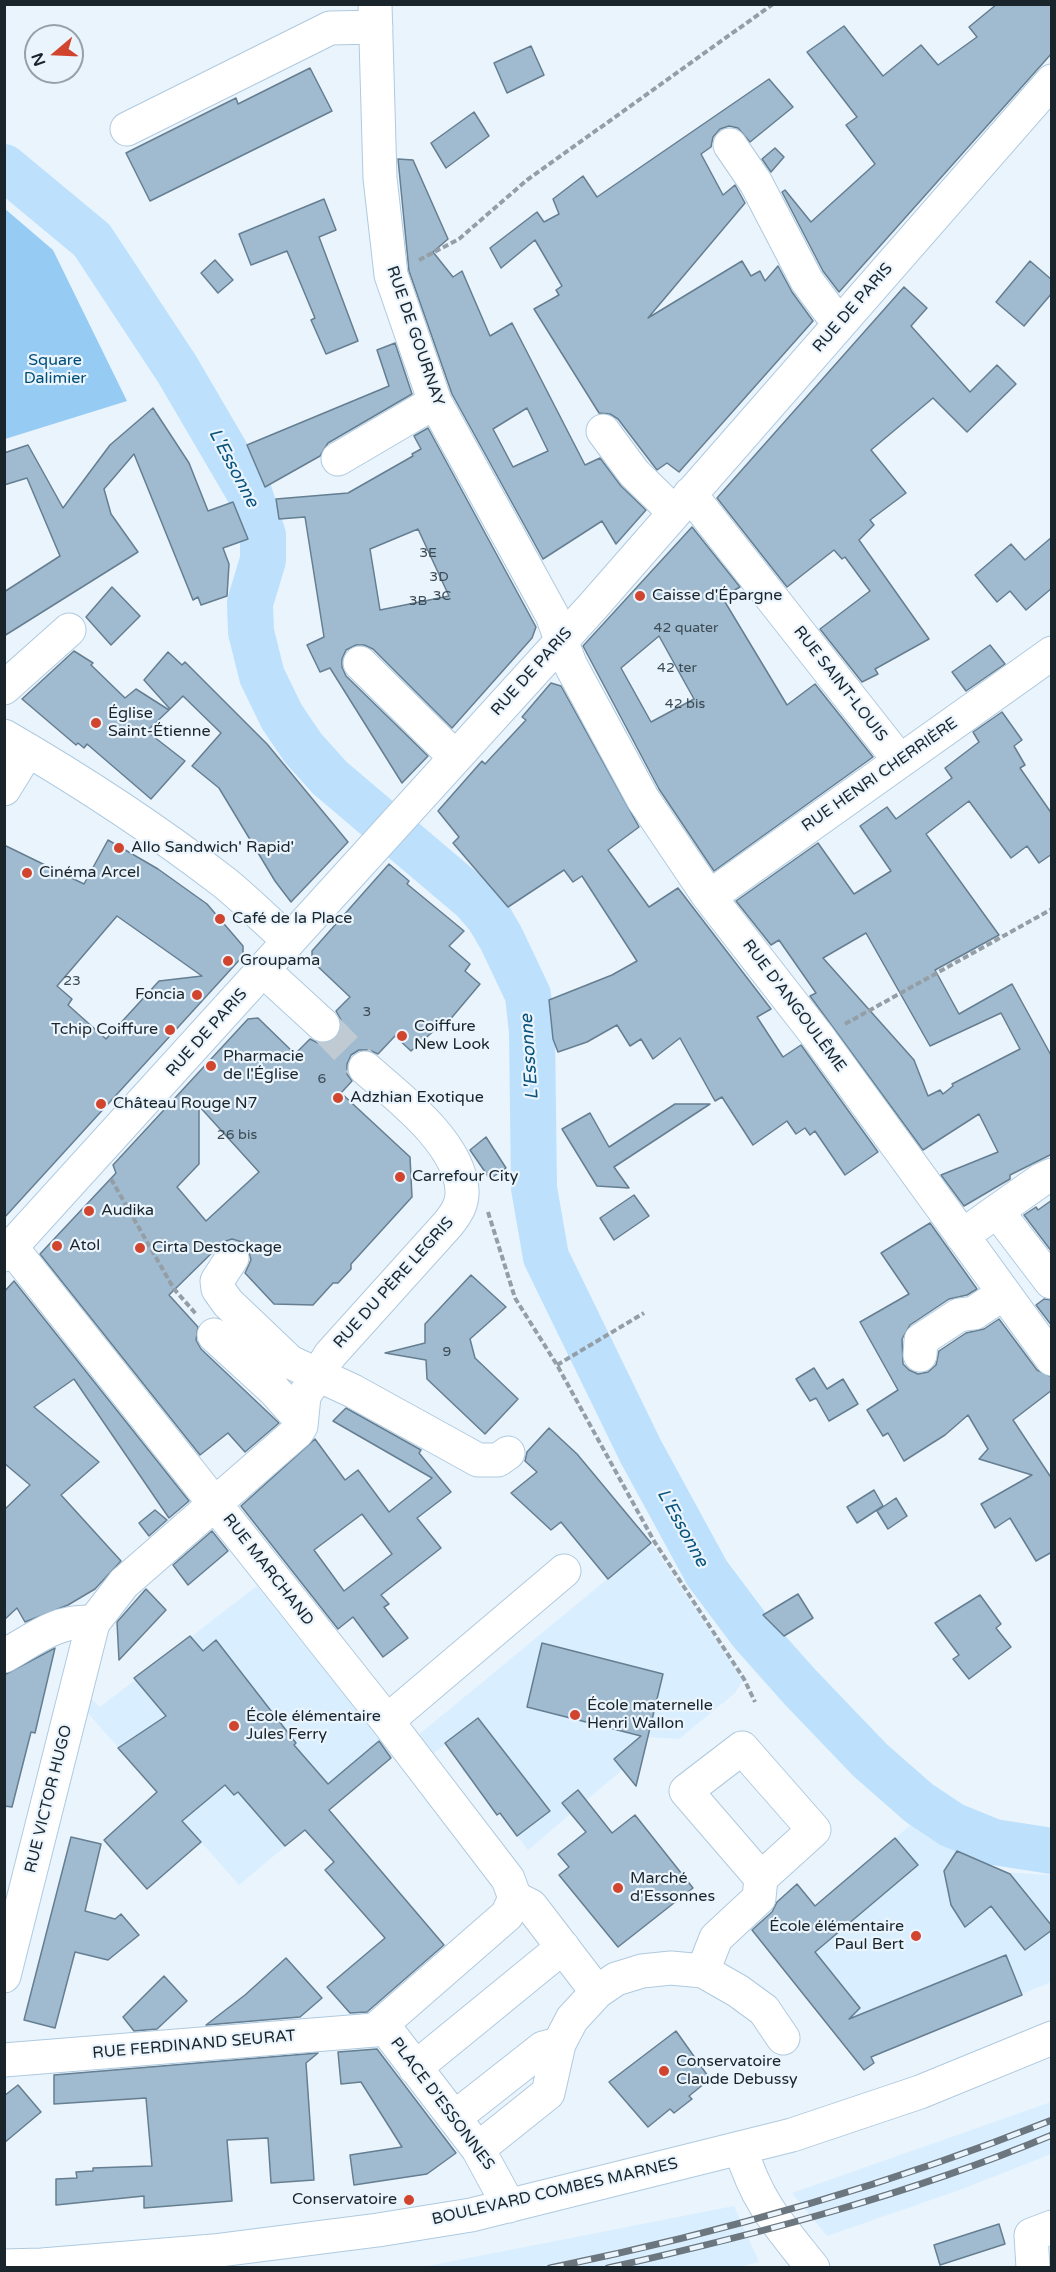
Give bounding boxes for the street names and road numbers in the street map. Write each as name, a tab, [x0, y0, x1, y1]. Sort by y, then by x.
street label: RUE DE PARIS	[809, 259, 897, 357]
street label: RUE DE GOURNAY	[382, 263, 448, 409]
street label: RUE SAINT-LOUIS	[789, 623, 891, 745]
street label: RUE DE PARIS	[487, 624, 577, 720]
street label: RUE HENRI CHERRIÈRE	[798, 714, 962, 836]
street label: RUE D'ANGOULÊME	[738, 936, 850, 1076]
street label: RUE DE PARIS	[162, 985, 252, 1081]
street label: RUE DU PÈRE LEGRIS	[330, 1213, 458, 1353]
street label: RUE MARCHAND	[218, 1510, 318, 1630]
street label: RUE VICTOR HUGO	[21, 1723, 77, 1875]
street label: RUE FERDINAND SEURAT	[92, 2027, 296, 2063]
street label: PLACE D'ESSONNES	[386, 2034, 498, 2174]
street label: BOULEVARD COMBES MARNES	[430, 2154, 680, 2230]

